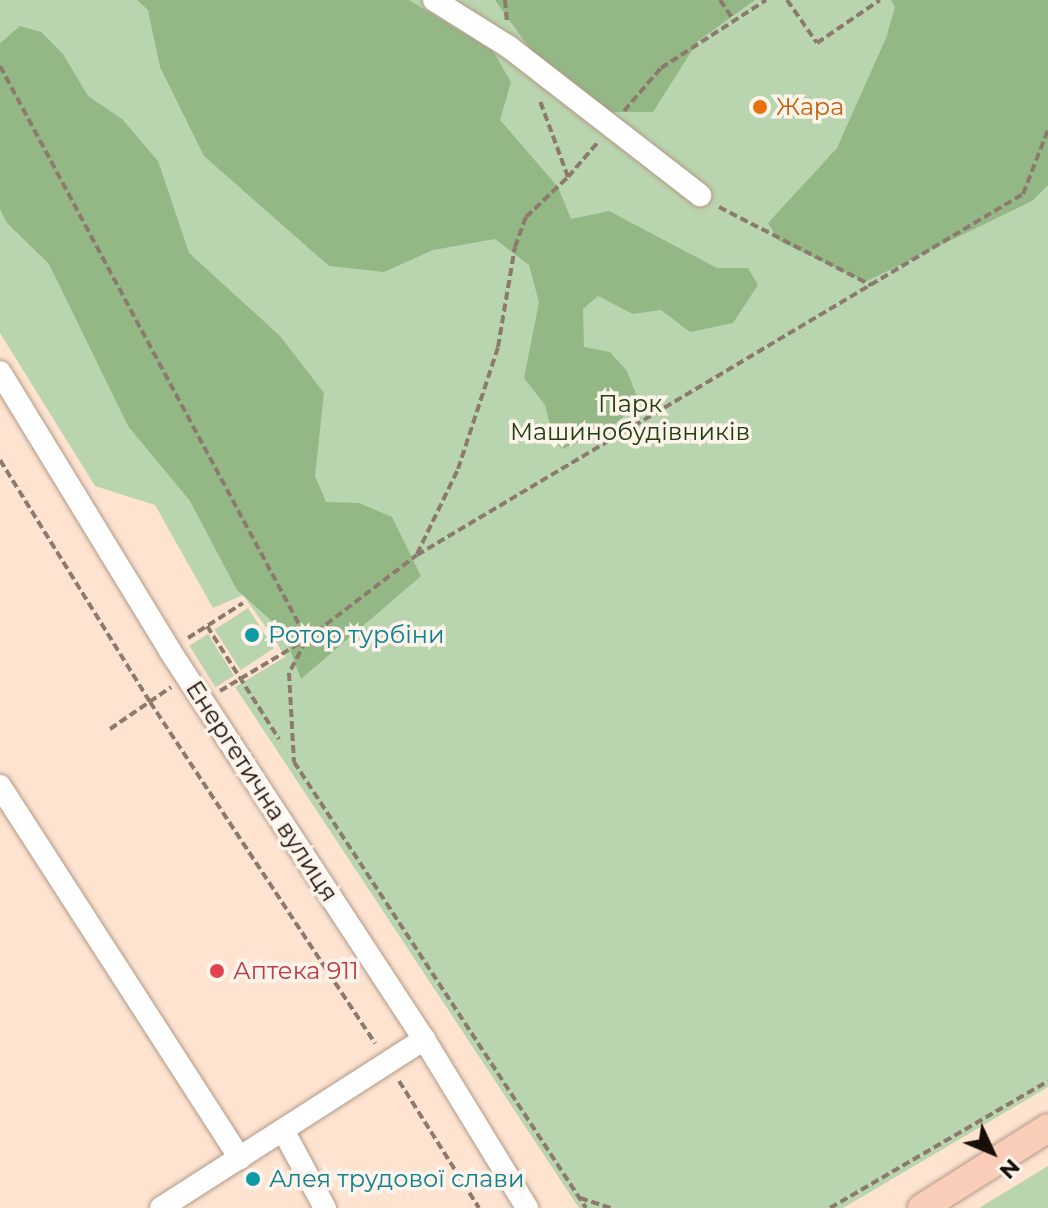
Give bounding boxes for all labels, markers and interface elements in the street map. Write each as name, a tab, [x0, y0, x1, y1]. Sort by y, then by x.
place label: Жара	[776, 93, 844, 121]
marker: Жара	[751, 98, 769, 116]
park label: Парк Машинобудівників	[510, 390, 750, 446]
place label: Ротор турбіни	[268, 621, 445, 649]
marker: Ротор турбіни	[243, 626, 261, 644]
street label: Енергетична вулиця	[180, 675, 344, 907]
place label: Аптека 911	[233, 957, 359, 985]
marker: Аптека 911	[208, 962, 226, 980]
north arrow	[952, 1112, 1032, 1192]
text: N	[994, 1153, 1026, 1185]
place label: Алея трудової слави	[269, 1165, 524, 1193]
marker: Алея трудової слави	[244, 1170, 262, 1188]

